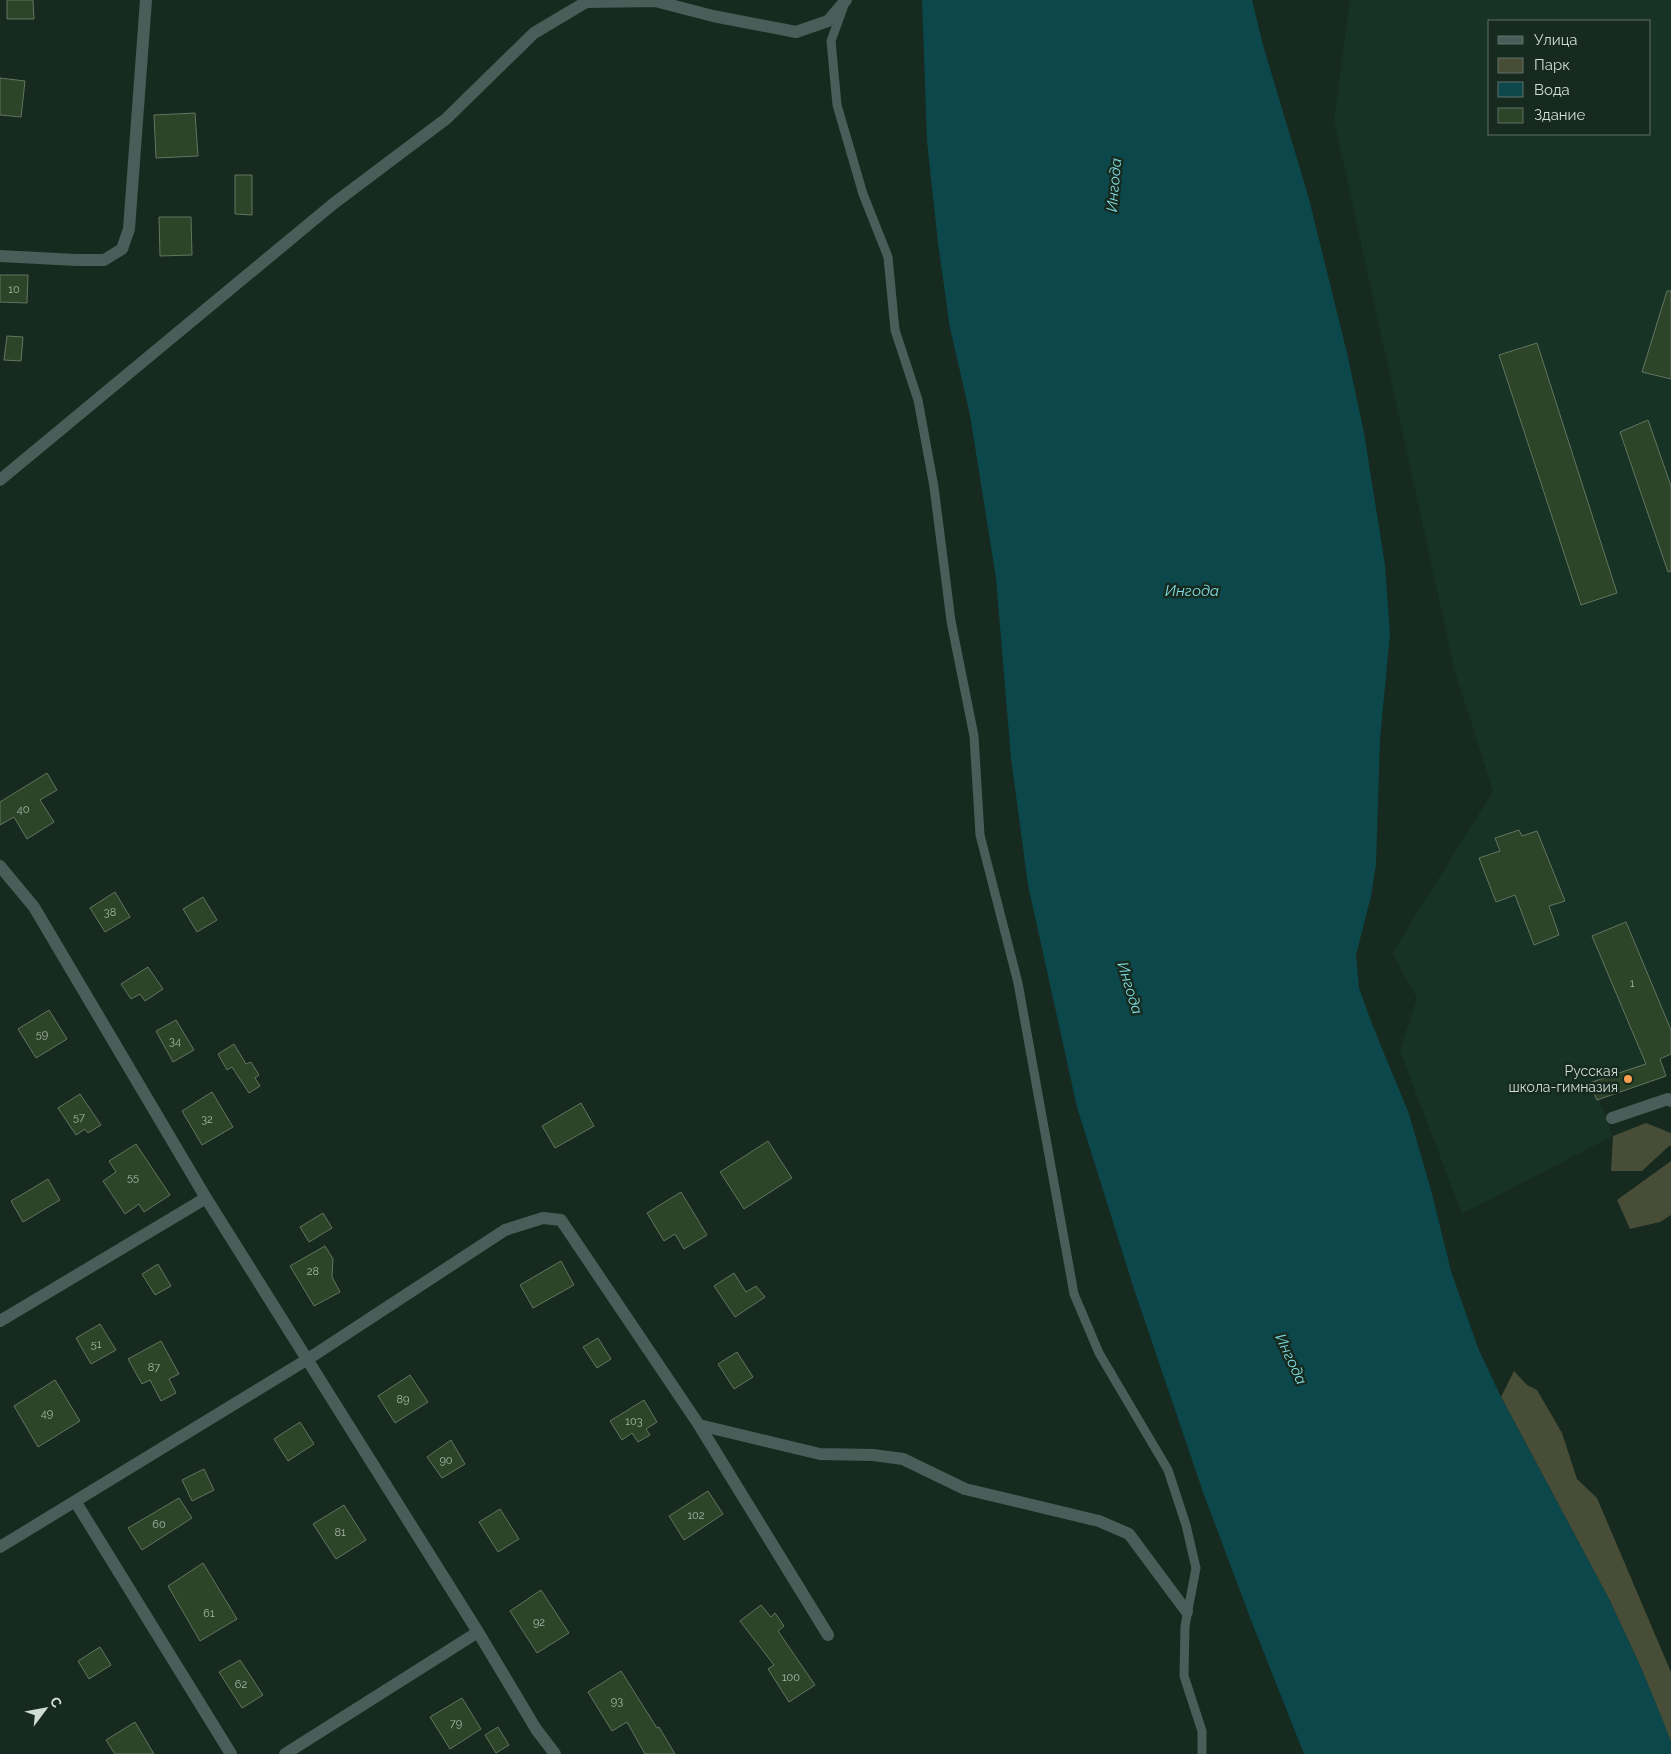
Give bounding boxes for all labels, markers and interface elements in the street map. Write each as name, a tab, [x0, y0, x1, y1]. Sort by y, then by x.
legend	[1488, 20, 1651, 135]
text: Улица	[1534, 31, 1578, 49]
text: Парк	[1534, 56, 1570, 74]
text: Вода	[1534, 81, 1570, 99]
text: Здание	[1534, 106, 1586, 124]
water label: Ингода	[1103, 157, 1125, 213]
house number: 10	[8, 283, 20, 296]
water label: Ингода	[1165, 582, 1219, 600]
house number: 40	[17, 803, 30, 816]
house number: 38	[104, 906, 116, 919]
water label: Ингода	[1114, 960, 1146, 1016]
house number: 1	[1630, 977, 1635, 990]
house number: 59	[36, 1028, 48, 1041]
house number: 34	[169, 1035, 181, 1048]
place label: Русская школа-гимназия	[1508, 1063, 1618, 1095]
marker: Русская школа-гимназия	[1622, 1073, 1634, 1085]
house number: 57	[73, 1111, 85, 1124]
house number: 32	[201, 1113, 213, 1126]
house number: 55	[127, 1171, 139, 1184]
house number: 28	[307, 1265, 319, 1278]
water label: Ингода	[1271, 1331, 1311, 1387]
house number: 51	[91, 1338, 102, 1351]
house number: 87	[148, 1361, 160, 1374]
house number: 89	[397, 1393, 409, 1406]
house number: 49	[41, 1407, 53, 1420]
house number: 103	[625, 1415, 643, 1428]
house number: 90	[439, 1454, 453, 1467]
house number: 102	[687, 1509, 705, 1522]
house number: 60	[152, 1518, 166, 1531]
house number: 81	[334, 1526, 346, 1539]
house number: 61	[203, 1607, 215, 1620]
house number: 92	[533, 1616, 545, 1629]
house number: 100	[782, 1671, 800, 1684]
house number: 62	[235, 1678, 247, 1691]
north arrow	[20, 1684, 70, 1734]
text: С	[47, 1694, 66, 1711]
house number: 93	[611, 1695, 623, 1708]
house number: 79	[450, 1717, 462, 1730]

